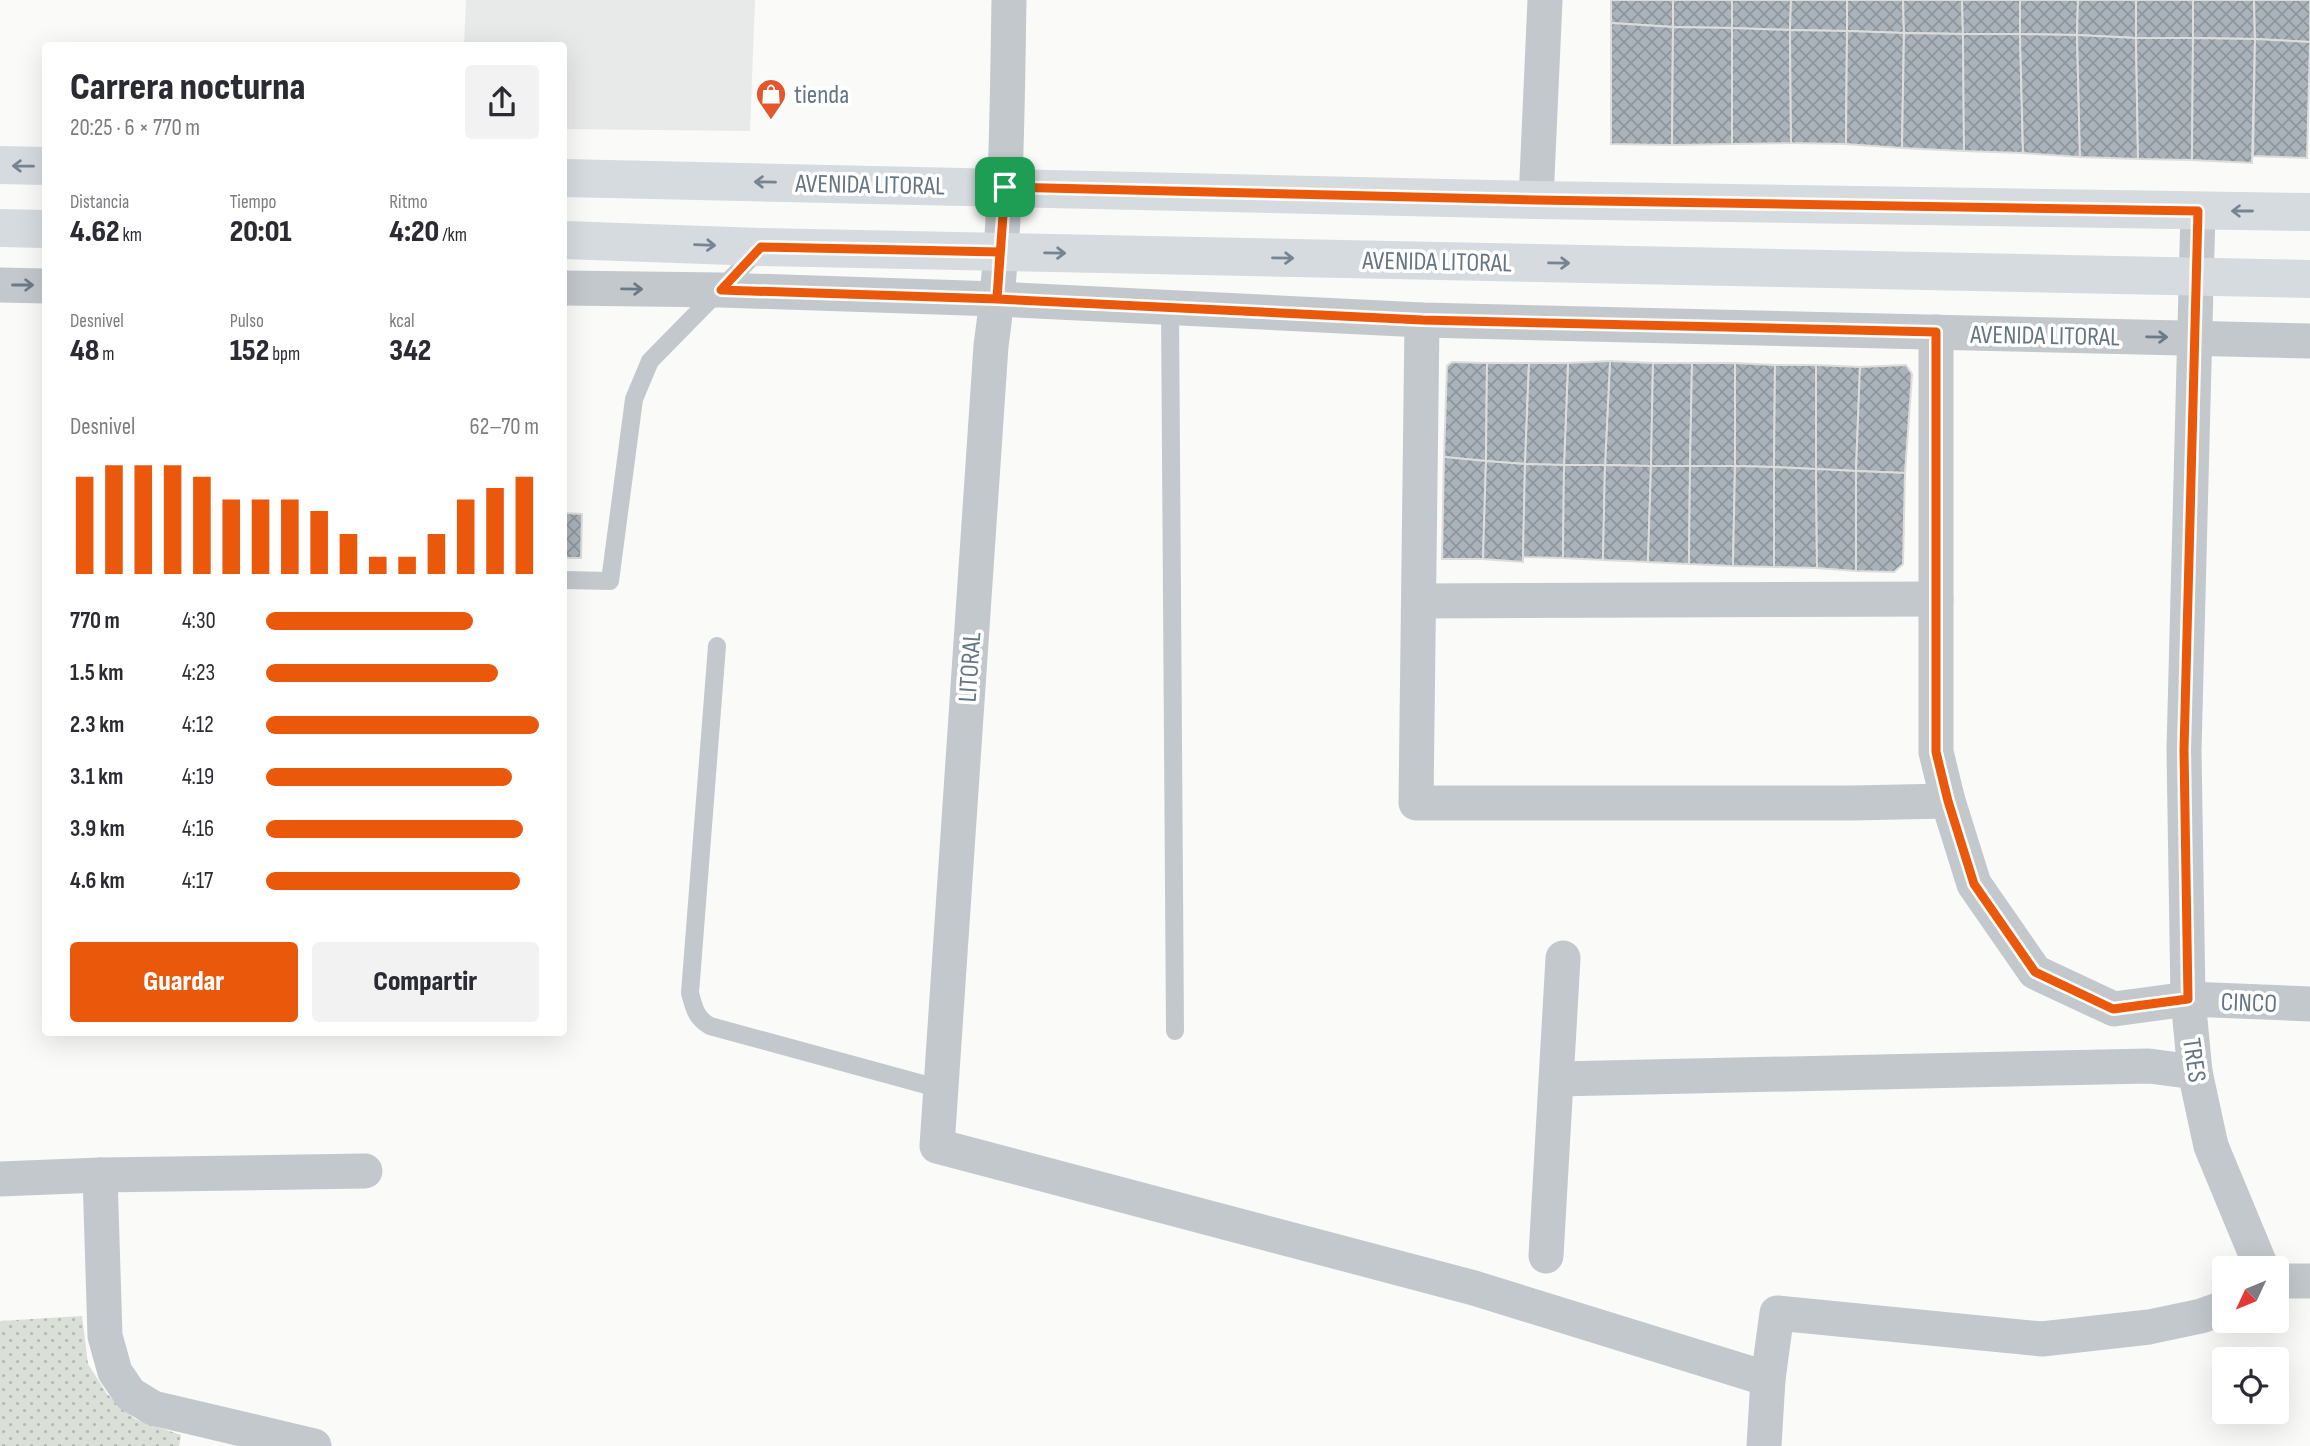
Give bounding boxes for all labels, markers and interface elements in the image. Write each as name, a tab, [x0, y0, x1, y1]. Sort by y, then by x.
text: Carrera nocturna	[70, 65, 305, 110]
button: share	[465, 65, 539, 139]
shop icon: tienda	[754, 77, 788, 121]
place label: tienda	[794, 80, 849, 111]
text: 20:25 · 6 × 770 m	[70, 114, 200, 142]
pin	[975, 157, 1035, 217]
one-way arrow	[12, 159, 35, 172]
icon: arrive	[986, 168, 1024, 206]
street label: AVENIDA LITORAL	[794, 169, 945, 202]
one-way arrow	[754, 175, 777, 189]
text: Distancia	[70, 191, 129, 214]
text: Tiempo	[230, 191, 277, 214]
text: Ritmo	[389, 191, 428, 214]
one-way arrow	[2231, 204, 2254, 218]
text: 4.62	[70, 214, 120, 250]
text: 20:01	[230, 214, 292, 250]
text: 4:20	[389, 214, 439, 250]
text: km	[120, 224, 142, 247]
text: /km	[439, 224, 467, 247]
one-way arrow	[693, 239, 716, 252]
one-way arrow	[1043, 246, 1066, 260]
street label: AVENIDA LITORAL	[1361, 246, 1512, 279]
one-way arrow	[1271, 251, 1294, 264]
one-way arrow	[1547, 257, 1570, 270]
one-way arrow	[11, 279, 34, 292]
one-way arrow	[620, 282, 643, 296]
text: Desnivel	[70, 310, 124, 333]
text: Pulso	[230, 310, 264, 333]
text: kcal	[389, 310, 414, 333]
street label: AVENIDA LITORAL	[1969, 320, 2120, 353]
one-way arrow	[2145, 331, 2168, 344]
text: 48	[70, 333, 99, 369]
text: 152	[230, 333, 269, 369]
text: 342	[389, 333, 431, 369]
text: m	[99, 343, 115, 366]
text: bpm	[269, 343, 300, 366]
text: Desnivel	[70, 413, 135, 441]
text: 62–70 m	[470, 413, 539, 441]
text: 770 m	[70, 607, 120, 635]
text: 4:30	[182, 607, 216, 635]
street label: LITORAL	[953, 631, 988, 703]
text: 1.5 km	[70, 659, 123, 687]
text: 4:23	[182, 659, 215, 687]
text: 2.3 km	[70, 711, 124, 739]
text: 4:12	[182, 711, 214, 739]
text: 3.1 km	[70, 763, 123, 791]
text: 4:19	[182, 763, 214, 791]
text: 3.9 km	[70, 815, 125, 843]
text: 4:16	[182, 815, 214, 843]
text: 4.6 km	[70, 867, 125, 895]
text: 4:17	[182, 867, 213, 895]
button: Guardar	[70, 942, 298, 1022]
button: Compartir	[312, 942, 539, 1022]
street label: CINCO	[2220, 987, 2278, 1020]
street label: TRES	[2175, 1036, 2212, 1084]
north arrow	[2212, 1256, 2289, 1334]
map controls	[2212, 1256, 2289, 1424]
button: locate	[2212, 1347, 2289, 1424]

